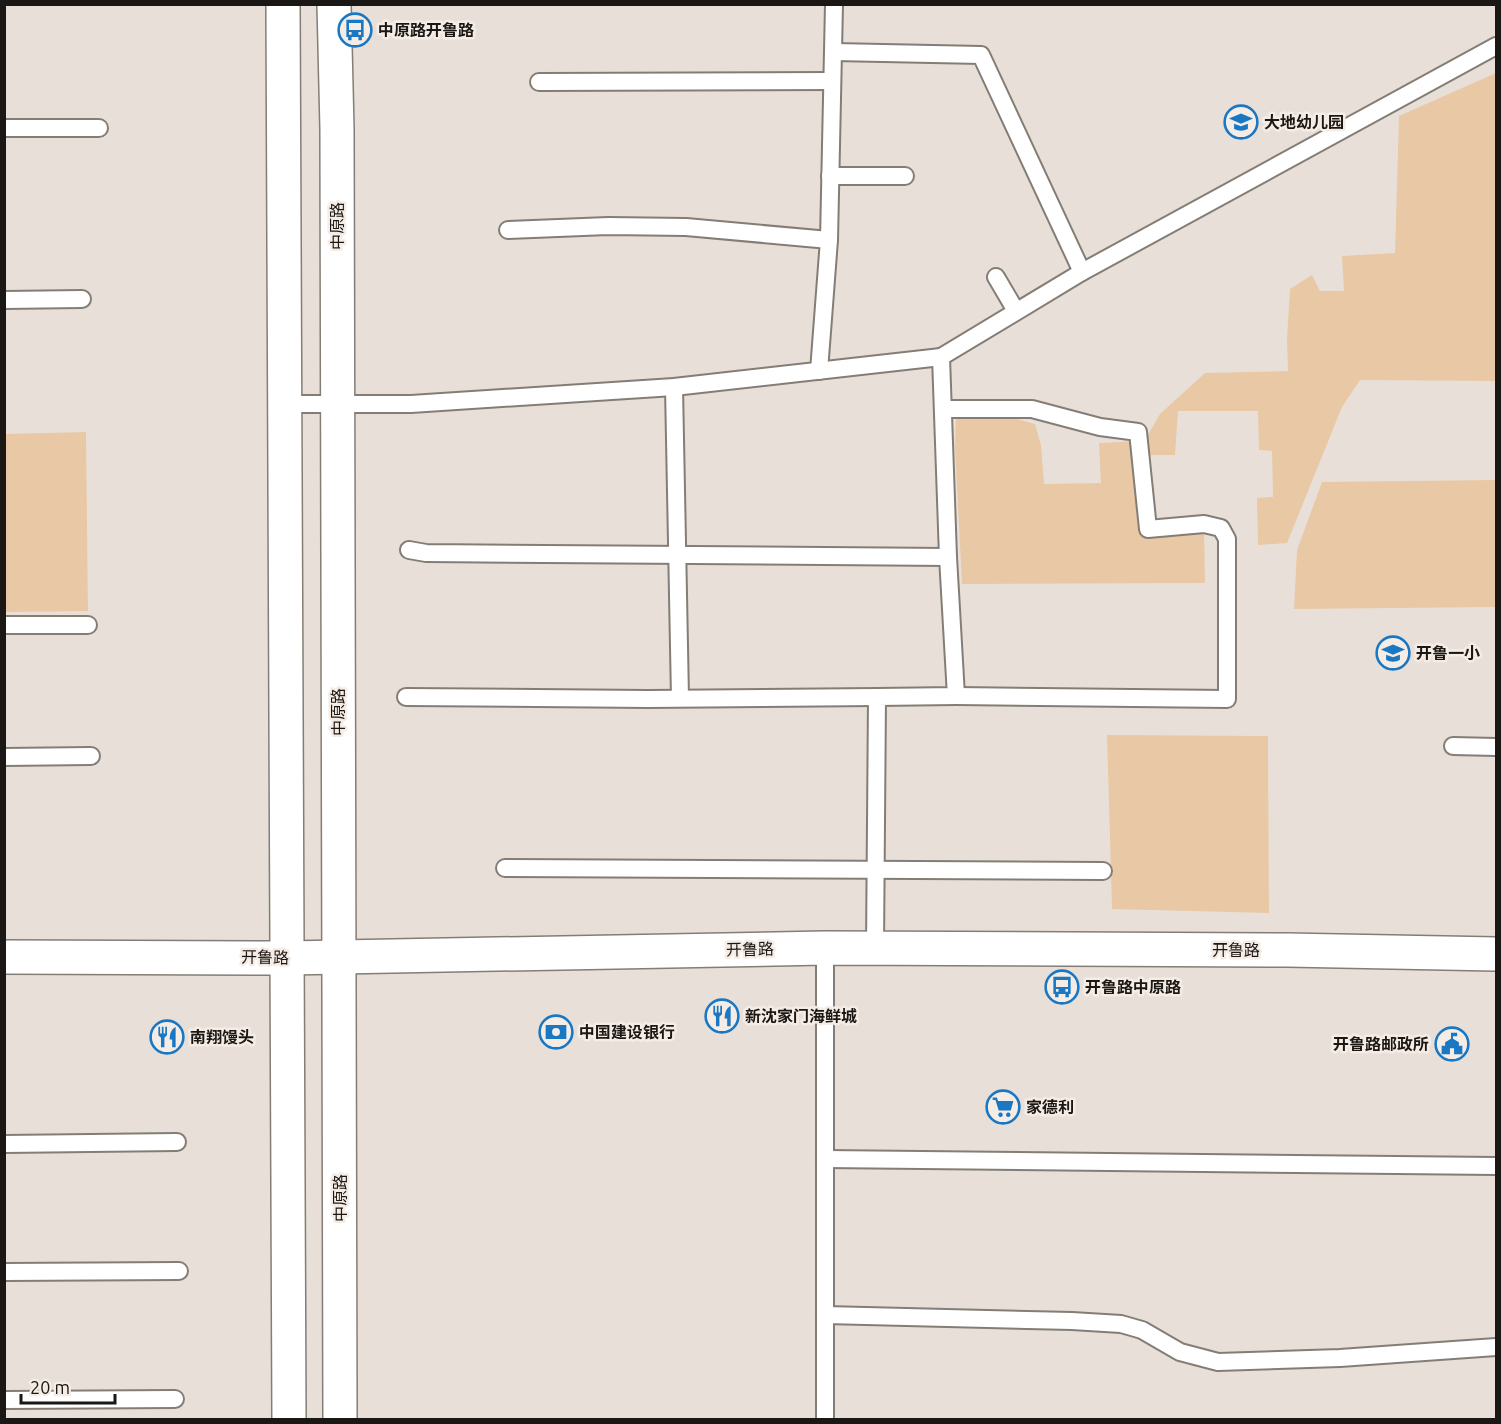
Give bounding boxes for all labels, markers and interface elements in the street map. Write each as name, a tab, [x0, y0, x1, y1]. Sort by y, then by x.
bus stop icon: 中原路开鲁路	[337, 12, 373, 48]
place label: 中原路开鲁路	[378, 21, 474, 39]
school or university icon: 大地幼儿园	[1223, 104, 1259, 140]
place label: 大地幼儿园	[1264, 113, 1344, 131]
street label: 中原路	[328, 202, 346, 250]
school or university icon: 开鲁一小	[1375, 635, 1411, 671]
place label: 开鲁一小	[1416, 644, 1480, 662]
street label: 中原路	[329, 688, 347, 736]
street label: 开鲁路	[726, 940, 774, 958]
street label: 开鲁路	[1212, 941, 1260, 959]
street label: 开鲁路	[241, 948, 289, 966]
bus stop icon: 开鲁路中原路	[1044, 969, 1080, 1005]
place label: 开鲁路中原路	[1085, 978, 1181, 996]
restaurant icon: 新沈家门海鲜城	[704, 998, 740, 1034]
place label: 新沈家门海鲜城	[745, 1007, 857, 1025]
bank icon: 中国建设银行	[538, 1014, 574, 1050]
restaurant icon: 南翔馒头	[149, 1019, 185, 1055]
place label: 中国建设银行	[579, 1023, 675, 1041]
public building icon: 开鲁路邮政所	[1434, 1026, 1470, 1062]
place label: 南翔馒头	[190, 1028, 254, 1046]
place label: 开鲁路邮政所	[1333, 1035, 1429, 1053]
supermarket icon: 家德利	[985, 1089, 1021, 1125]
place label: 家德利	[1026, 1098, 1074, 1116]
street label: 中原路	[331, 1174, 349, 1222]
scale bar	[21, 1367, 116, 1405]
text: 20 m	[30, 1377, 70, 1397]

